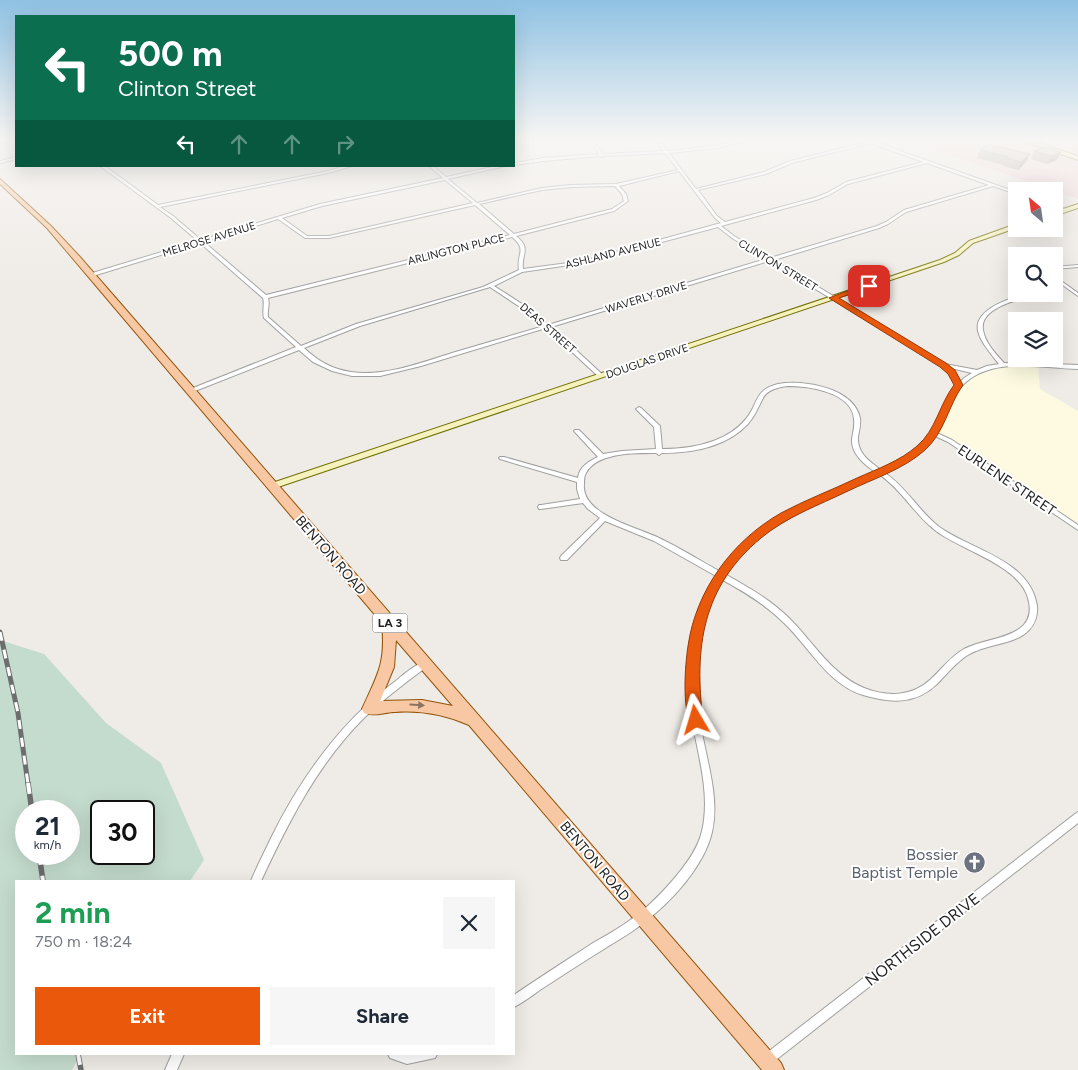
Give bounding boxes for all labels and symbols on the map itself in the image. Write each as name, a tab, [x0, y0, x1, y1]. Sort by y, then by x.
north arrow	[1008, 182, 1062, 238]
street label: MELROSE AVENUE	[161, 219, 257, 260]
street label: ARLINGTON PLACE	[406, 231, 506, 268]
street label: ASHLAND AVENUE	[564, 235, 662, 272]
street label: CLINTON STREET	[736, 237, 820, 294]
pin	[848, 265, 890, 307]
street label: WAVERLY DRIVE	[604, 279, 689, 316]
street label: DEAS STREET	[517, 301, 578, 356]
street label: DOUGLAS DRIVE	[604, 341, 690, 382]
street label: EURLENE STREET	[955, 441, 1059, 520]
street label: BENTON ROAD	[292, 512, 370, 598]
road number: LA 3	[372, 614, 408, 632]
position arrow	[669, 693, 721, 745]
one-way arrow	[409, 702, 425, 710]
speed limit sign: 30	[90, 800, 155, 865]
street label: BENTON ROAD	[556, 818, 633, 905]
place label: Bossier Baptist Temple	[851, 845, 959, 882]
church icon: Bossier Baptist Temple	[962, 851, 986, 875]
street label: NORTHSIDE DRIVE	[861, 889, 983, 990]

